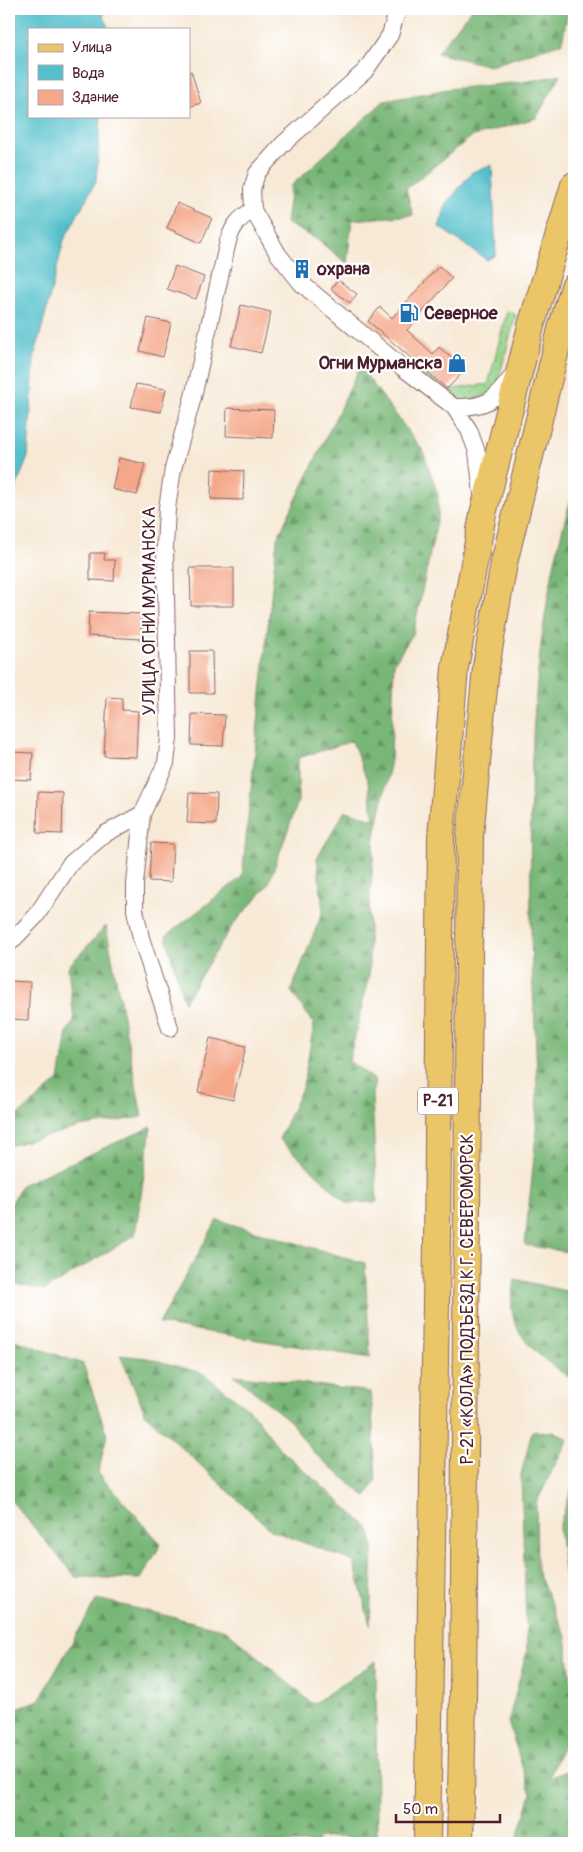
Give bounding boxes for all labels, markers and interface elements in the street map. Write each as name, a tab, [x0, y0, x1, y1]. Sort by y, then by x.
legend	[28, 28, 190, 118]
text: Улица	[72, 38, 112, 57]
text: Вода	[72, 64, 105, 83]
text: Здание	[72, 88, 119, 107]
building icon: охрана	[291, 258, 313, 280]
place label: охрана	[316, 258, 371, 281]
fuel station icon: Северное	[398, 302, 420, 324]
place label: Северное	[424, 302, 499, 325]
place label: Огни Мурманска	[318, 352, 443, 375]
shop icon: Огни Мурманска	[446, 352, 468, 374]
street label: УЛИЦА ОГНИ МУРМАНСКА	[138, 506, 161, 715]
road number: Р-21	[418, 1088, 458, 1114]
street label: Р-21 «КОЛА» ПОДЪЕЗД К Г. СЕВЕРОМОРСК	[456, 1133, 479, 1465]
scale bar	[396, 1792, 499, 1824]
text: 50 m	[403, 1800, 438, 1819]

